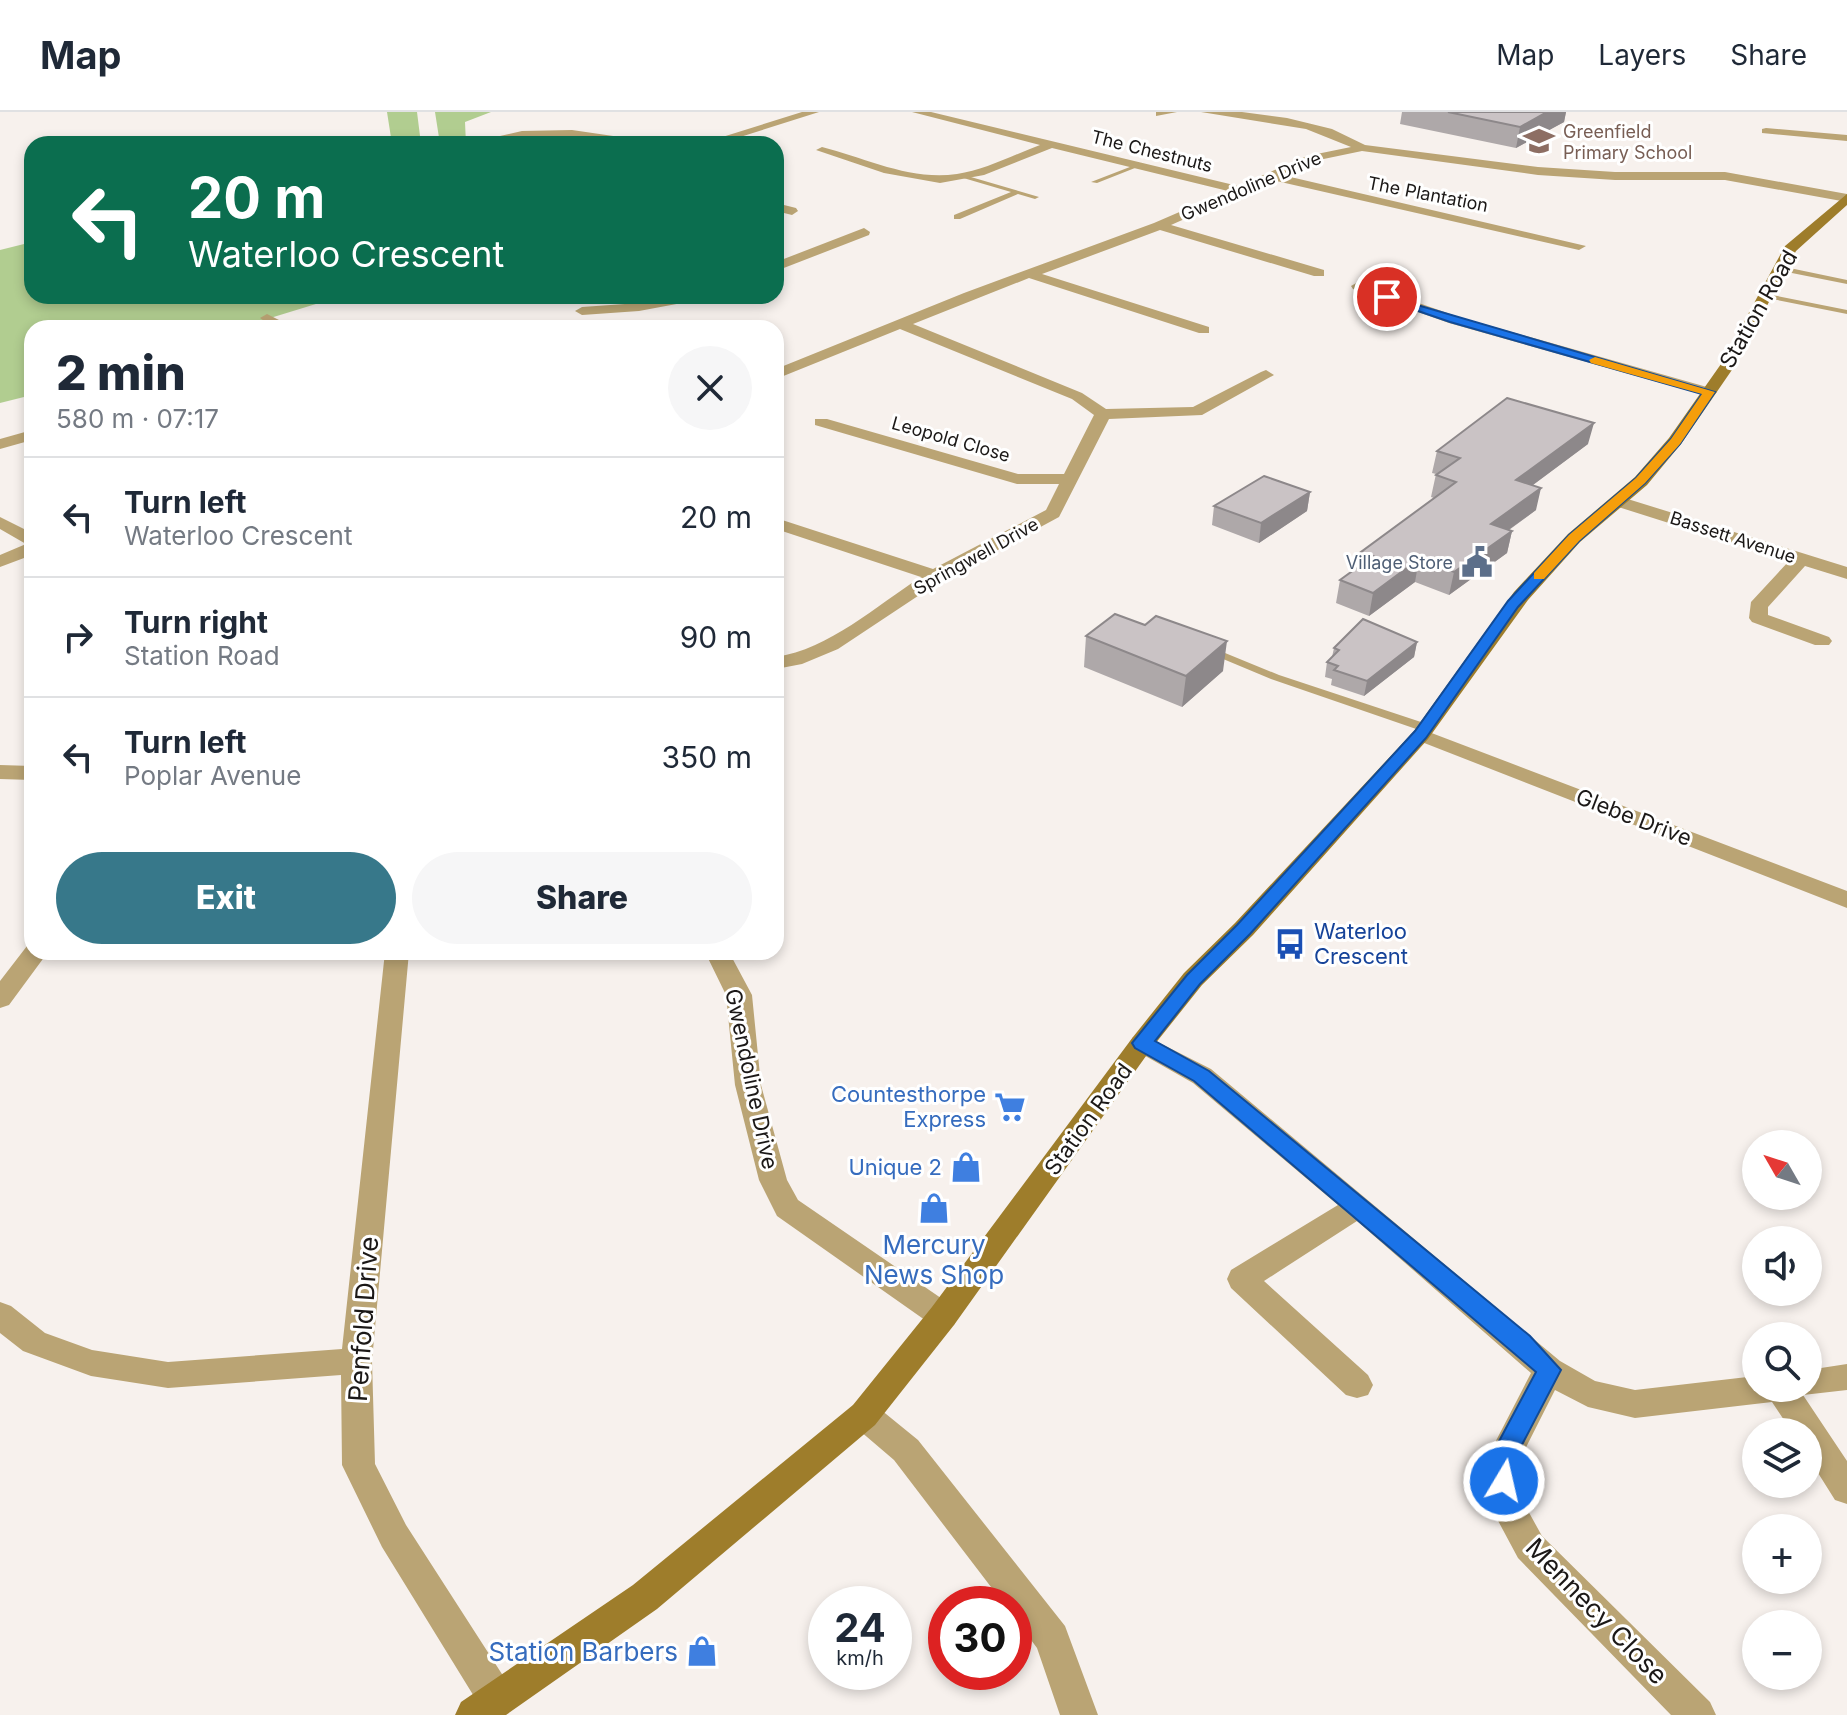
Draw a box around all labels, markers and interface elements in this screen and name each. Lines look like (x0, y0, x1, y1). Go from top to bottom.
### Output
text: Map (40, 32, 121, 78)
text: Map (1496, 38, 1554, 72)
text: Layers (1598, 38, 1686, 72)
text: Share (1730, 38, 1807, 72)
place label: Greenfield Primary School (1563, 121, 1692, 163)
school or university icon: Greenfield Primary School (1522, 124, 1556, 158)
street label: The Chestnuts (1089, 126, 1215, 176)
street label: Gwendoline Drive (1178, 147, 1324, 225)
text: 20 m (188, 164, 325, 232)
icon: left (56, 168, 160, 272)
street label: The Plantation (1366, 172, 1490, 216)
text: Waterloo Crescent (188, 232, 504, 276)
street label: Station Road (1714, 245, 1802, 373)
pin (1353, 263, 1421, 331)
icon: arrive (1365, 275, 1409, 319)
text: 2 min (56, 343, 186, 402)
button: close (668, 346, 752, 430)
text: 580 m · 07:17 (56, 403, 219, 434)
street label: Leopold Close (889, 412, 1013, 466)
text: Turn left (124, 484, 246, 520)
icon: left (56, 495, 100, 539)
text: 20 m (680, 499, 752, 535)
street label: Bassett Avenue (1667, 507, 1799, 567)
street label: Springwell Drive (910, 513, 1042, 599)
text: Waterloo Crescent (124, 520, 352, 551)
public building icon: Village Store (1460, 545, 1494, 579)
place label: Village Store (1346, 552, 1453, 573)
text: Turn right (124, 604, 268, 640)
icon: right (56, 615, 100, 659)
text: 90 m (680, 619, 752, 655)
text: Station Road (124, 640, 280, 671)
text: Turn left (124, 724, 246, 760)
icon: left (56, 735, 100, 779)
text: 350 m (662, 739, 752, 775)
text: Poplar Avenue (124, 760, 301, 791)
street label: Glebe Drive (1573, 783, 1695, 851)
button: Exit (56, 852, 396, 944)
button: Share (412, 852, 752, 944)
place label: Waterloo Crescent (1314, 918, 1408, 969)
bus stop icon: Waterloo Crescent (1273, 927, 1307, 961)
street label: Gwendoline Drive (720, 986, 784, 1172)
street label: Station Road (1039, 1058, 1137, 1180)
place label: Countesthorpe Express (831, 1081, 986, 1132)
supermarket icon: Countesthorpe Express (993, 1090, 1027, 1124)
north arrow (1742, 1130, 1822, 1210)
map controls (1742, 1130, 1822, 1690)
shop icon: Unique 2 (949, 1150, 983, 1184)
place label: Unique 2 (848, 1154, 942, 1180)
shop icon: Mercury News Shop (917, 1191, 951, 1225)
button: sound (1742, 1226, 1822, 1306)
place label: Mercury News Shop (864, 1229, 1004, 1290)
street label: Penfold Drive (342, 1235, 384, 1403)
button: search (1742, 1322, 1822, 1402)
button: layers (1742, 1418, 1822, 1498)
position arrow (1462, 1439, 1546, 1523)
button: + (1742, 1514, 1822, 1594)
street label: Mennecy Close (1520, 1532, 1674, 1690)
speed limit sign: 30 (928, 1586, 1032, 1690)
text: 24 (834, 1603, 886, 1652)
button: − (1742, 1610, 1822, 1690)
shop icon: Station Barbers (685, 1634, 719, 1668)
place label: Station Barbers (489, 1636, 678, 1667)
text: km/h (836, 1646, 884, 1670)

